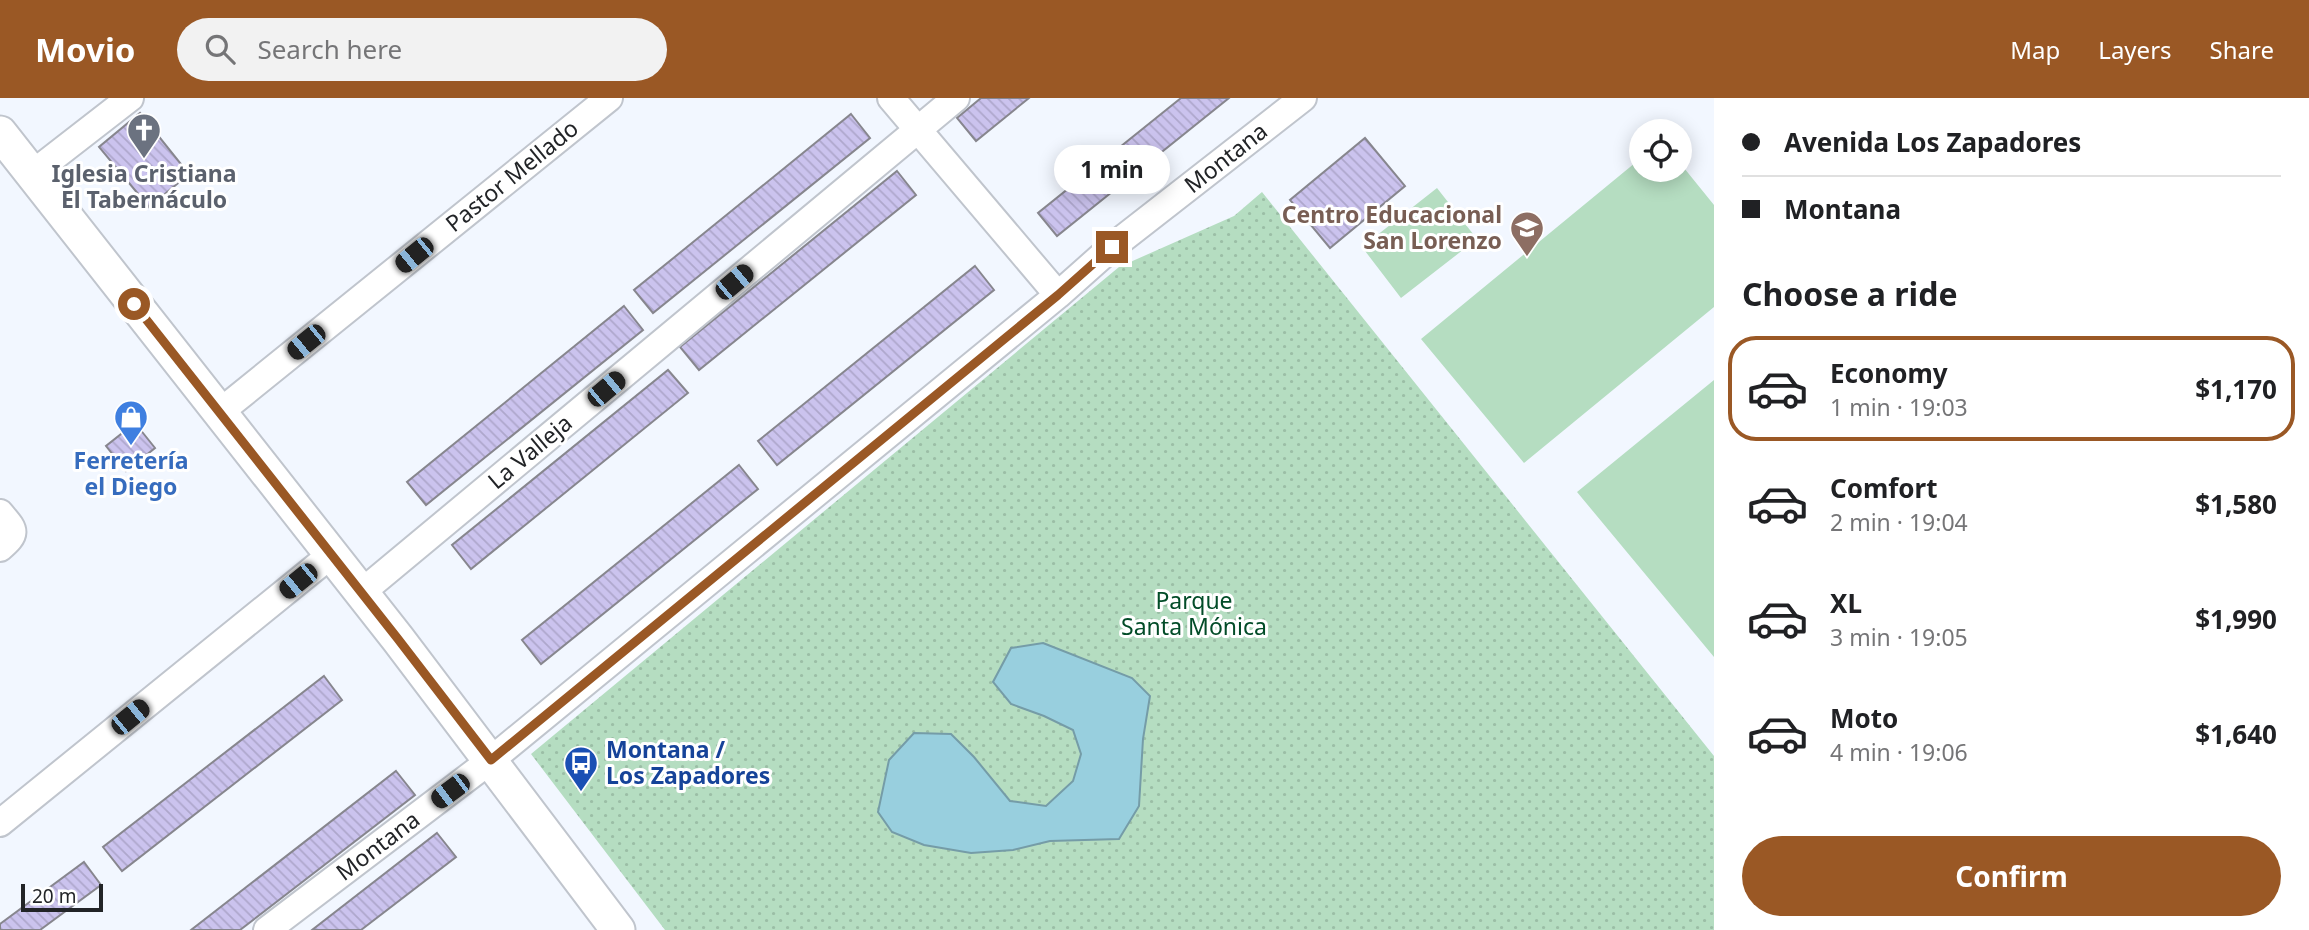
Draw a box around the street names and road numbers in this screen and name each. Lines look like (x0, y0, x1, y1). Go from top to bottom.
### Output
street label: Pastor Mellado (438, 112, 584, 239)
street label: Montana (1177, 115, 1274, 200)
street label: La Valleja (480, 407, 578, 496)
street label: Montana (329, 803, 426, 887)

